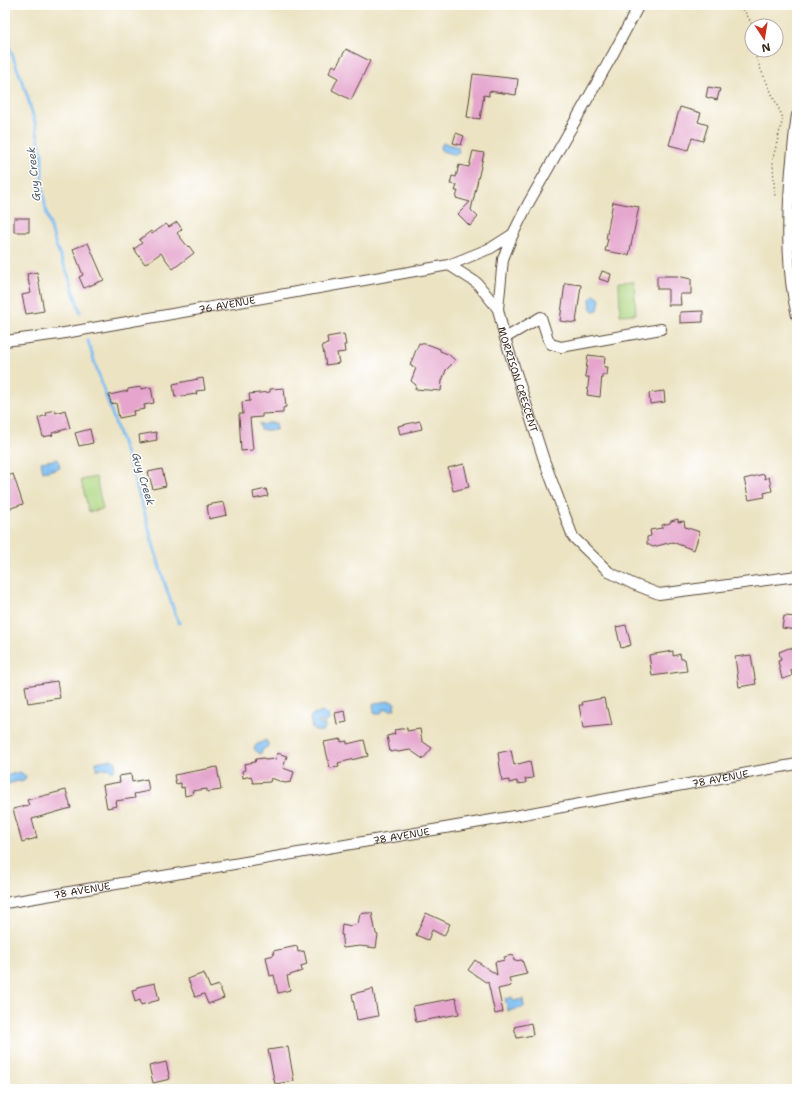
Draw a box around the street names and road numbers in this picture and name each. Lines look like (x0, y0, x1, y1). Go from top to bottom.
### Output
street label: 76 AVENUE (198, 293, 256, 316)
street label: MORRISON CRESCENT (496, 325, 541, 434)
street label: 78 AVENUE (691, 767, 750, 790)
street label: 78 AVENUE (372, 824, 431, 847)
street label: 78 AVENUE (53, 879, 111, 901)

